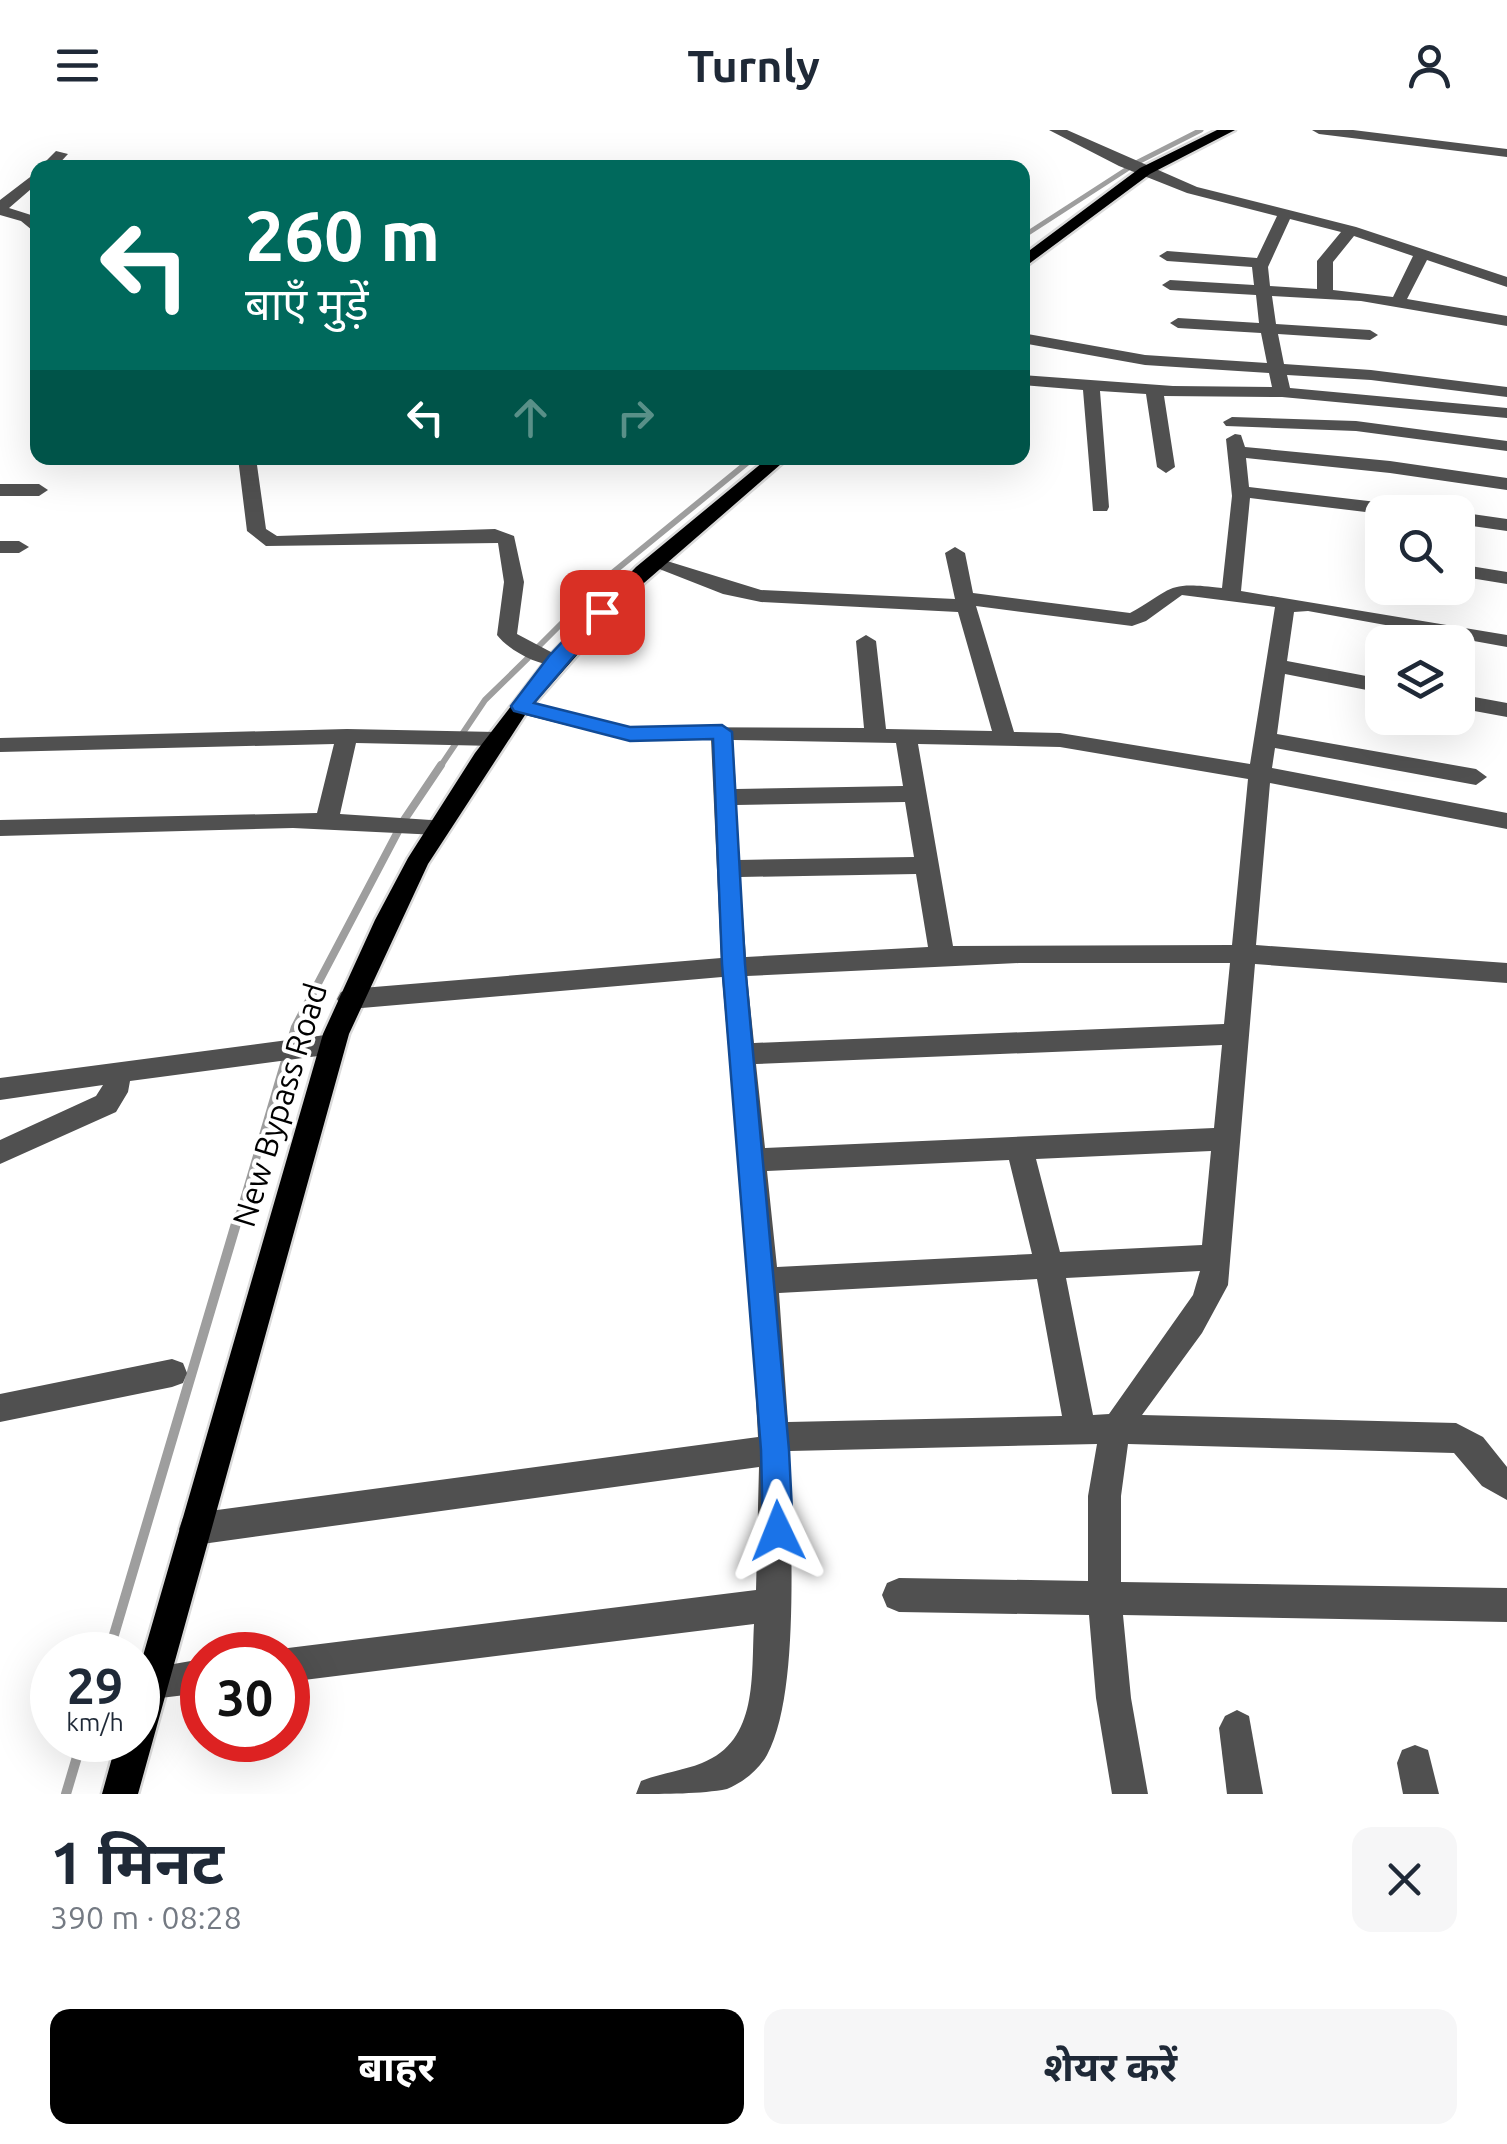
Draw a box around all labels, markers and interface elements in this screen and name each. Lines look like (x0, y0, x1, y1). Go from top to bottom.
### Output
icon: menu (50, 38, 105, 93)
icon: person (1402, 38, 1457, 93)
text: Turnly (687, 40, 820, 91)
text: 260 m (245, 196, 440, 274)
icon: left (80, 200, 210, 330)
text: बाएँ मुड़ें (245, 278, 369, 329)
icon: left (398, 390, 453, 445)
icon: ahead (503, 390, 558, 445)
icon: right (608, 390, 663, 445)
map controls (1365, 495, 1475, 735)
button: search (1365, 495, 1475, 605)
pin (560, 570, 645, 655)
icon: arrive (575, 585, 630, 640)
button: layers (1365, 625, 1475, 735)
street label: New Bypass Road (225, 979, 333, 1231)
position arrow (726, 1479, 830, 1583)
speed limit sign: 30 (180, 1632, 310, 1762)
text: 29 (67, 1657, 123, 1713)
text: km/h (66, 1708, 124, 1736)
button: close (1352, 1827, 1457, 1932)
text: 1 मिनट (50, 1828, 224, 1895)
text: 390 m · 08:28 (50, 1899, 242, 1935)
button: बाहर (50, 2009, 744, 2124)
button: शेयर करें (764, 2009, 1457, 2124)

